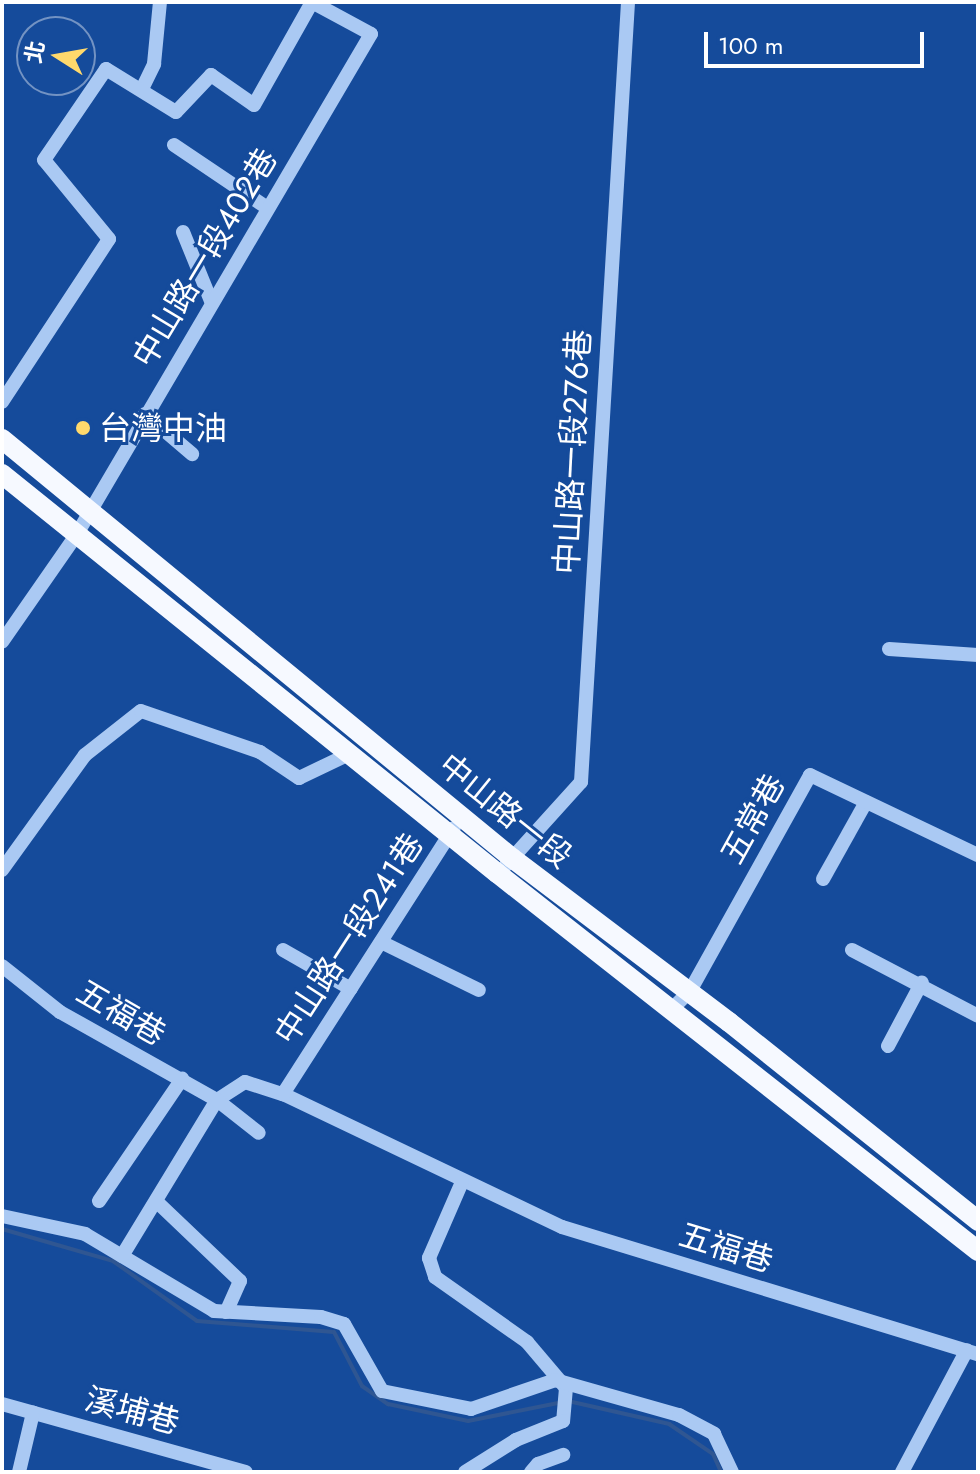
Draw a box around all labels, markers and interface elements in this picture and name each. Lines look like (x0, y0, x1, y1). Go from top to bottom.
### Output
north arrow (16, 16, 96, 96)
scale bar (708, 16, 928, 66)
text: 100 m (718, 28, 784, 63)
text: 北 (17, 38, 52, 66)
street label: 中山路一段402巷 (125, 142, 285, 374)
street label: 中山路一段276巷 (547, 328, 599, 576)
place label: 台灣中油 (99, 409, 227, 447)
marker: 台灣中油 (74, 419, 92, 437)
street label: 中山路一段 (431, 746, 579, 876)
street label: 五常巷 (713, 768, 793, 870)
street label: 中山路一段241巷 (267, 827, 431, 1051)
street label: 五福巷 (70, 972, 172, 1054)
street label: 五福巷 (674, 1216, 778, 1280)
street label: 溪埔巷 (81, 1380, 183, 1442)

